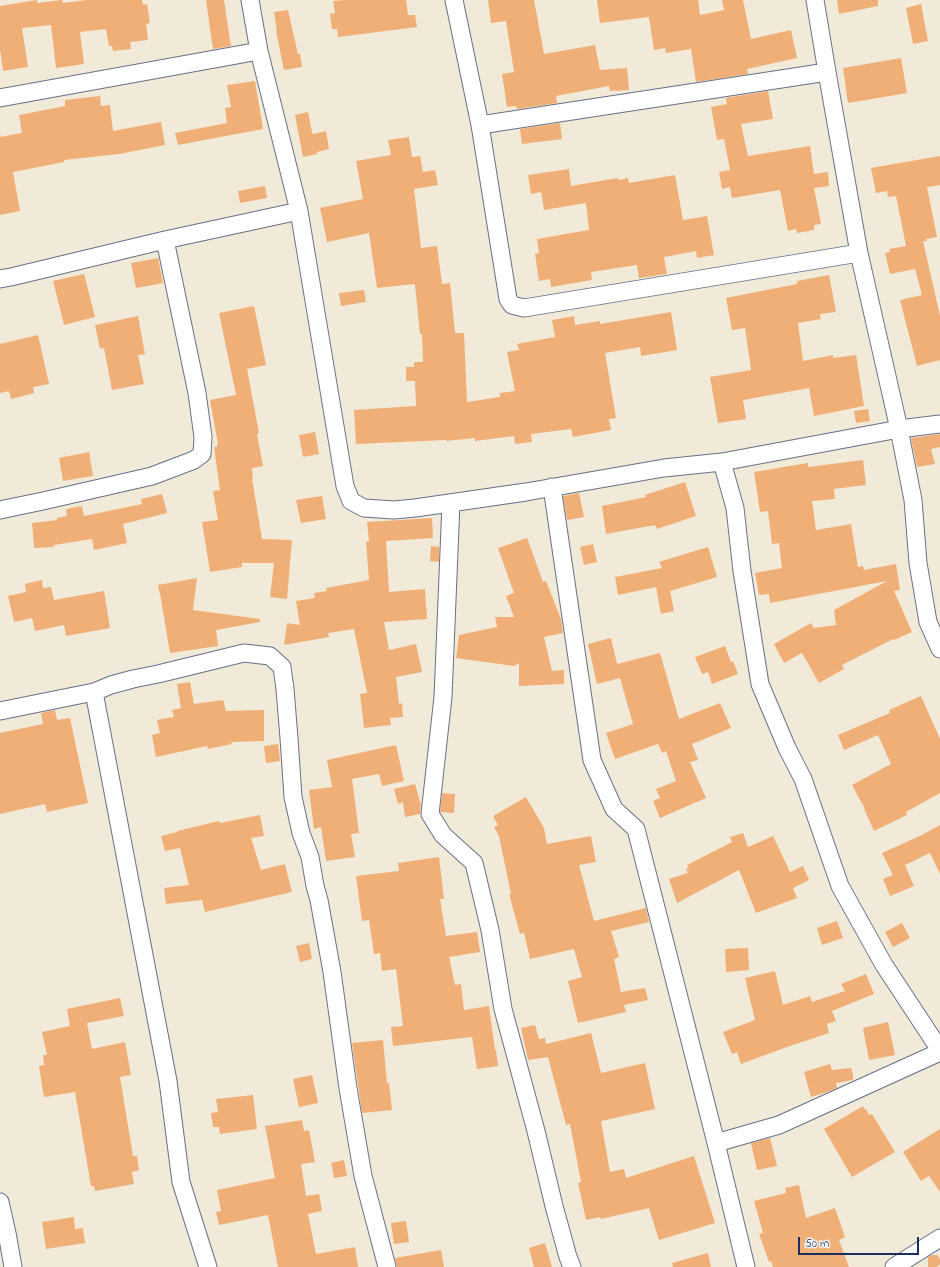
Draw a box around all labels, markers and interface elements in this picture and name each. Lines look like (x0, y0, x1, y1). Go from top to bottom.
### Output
scale bar (800, 1229, 921, 1255)
text: 50 m (805, 1235, 829, 1253)

